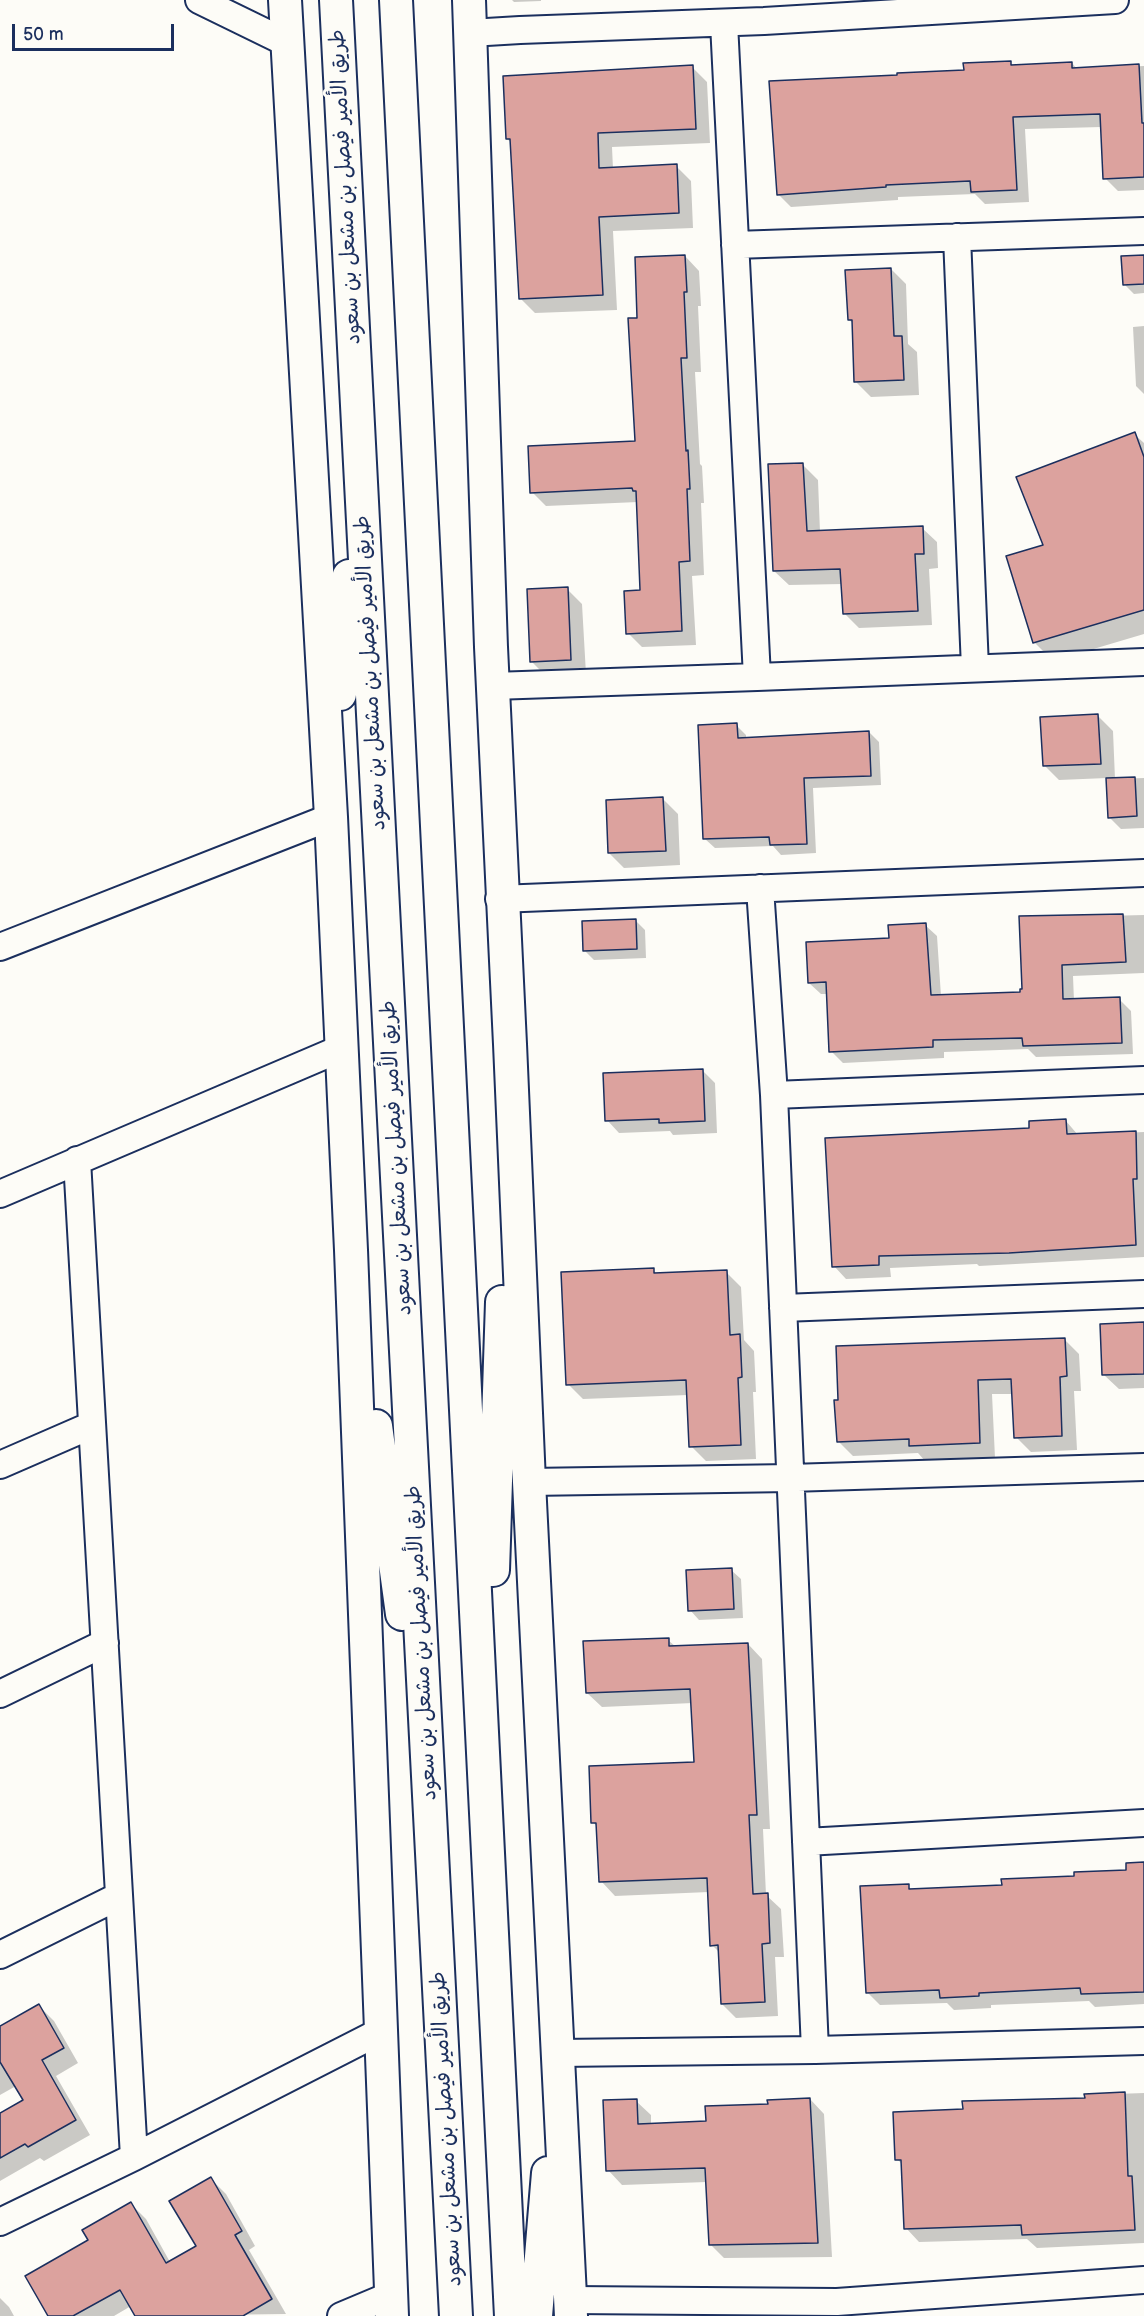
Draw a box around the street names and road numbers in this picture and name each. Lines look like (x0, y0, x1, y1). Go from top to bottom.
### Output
street label: طريق الأمير فيصل بن مشعل بن سعود (325, 29, 367, 345)
street label: طريق الأمير فيصل بن مشعل بن سعود (350, 515, 392, 831)
street label: طريق الأمير فيصل بن مشعل بن سعود (376, 1000, 418, 1316)
street label: طريق الأمير فيصل بن مشعل بن سعود (401, 1485, 443, 1801)
street label: طريق الأمير فيصل بن مشعل بن سعود (426, 1971, 468, 2287)

